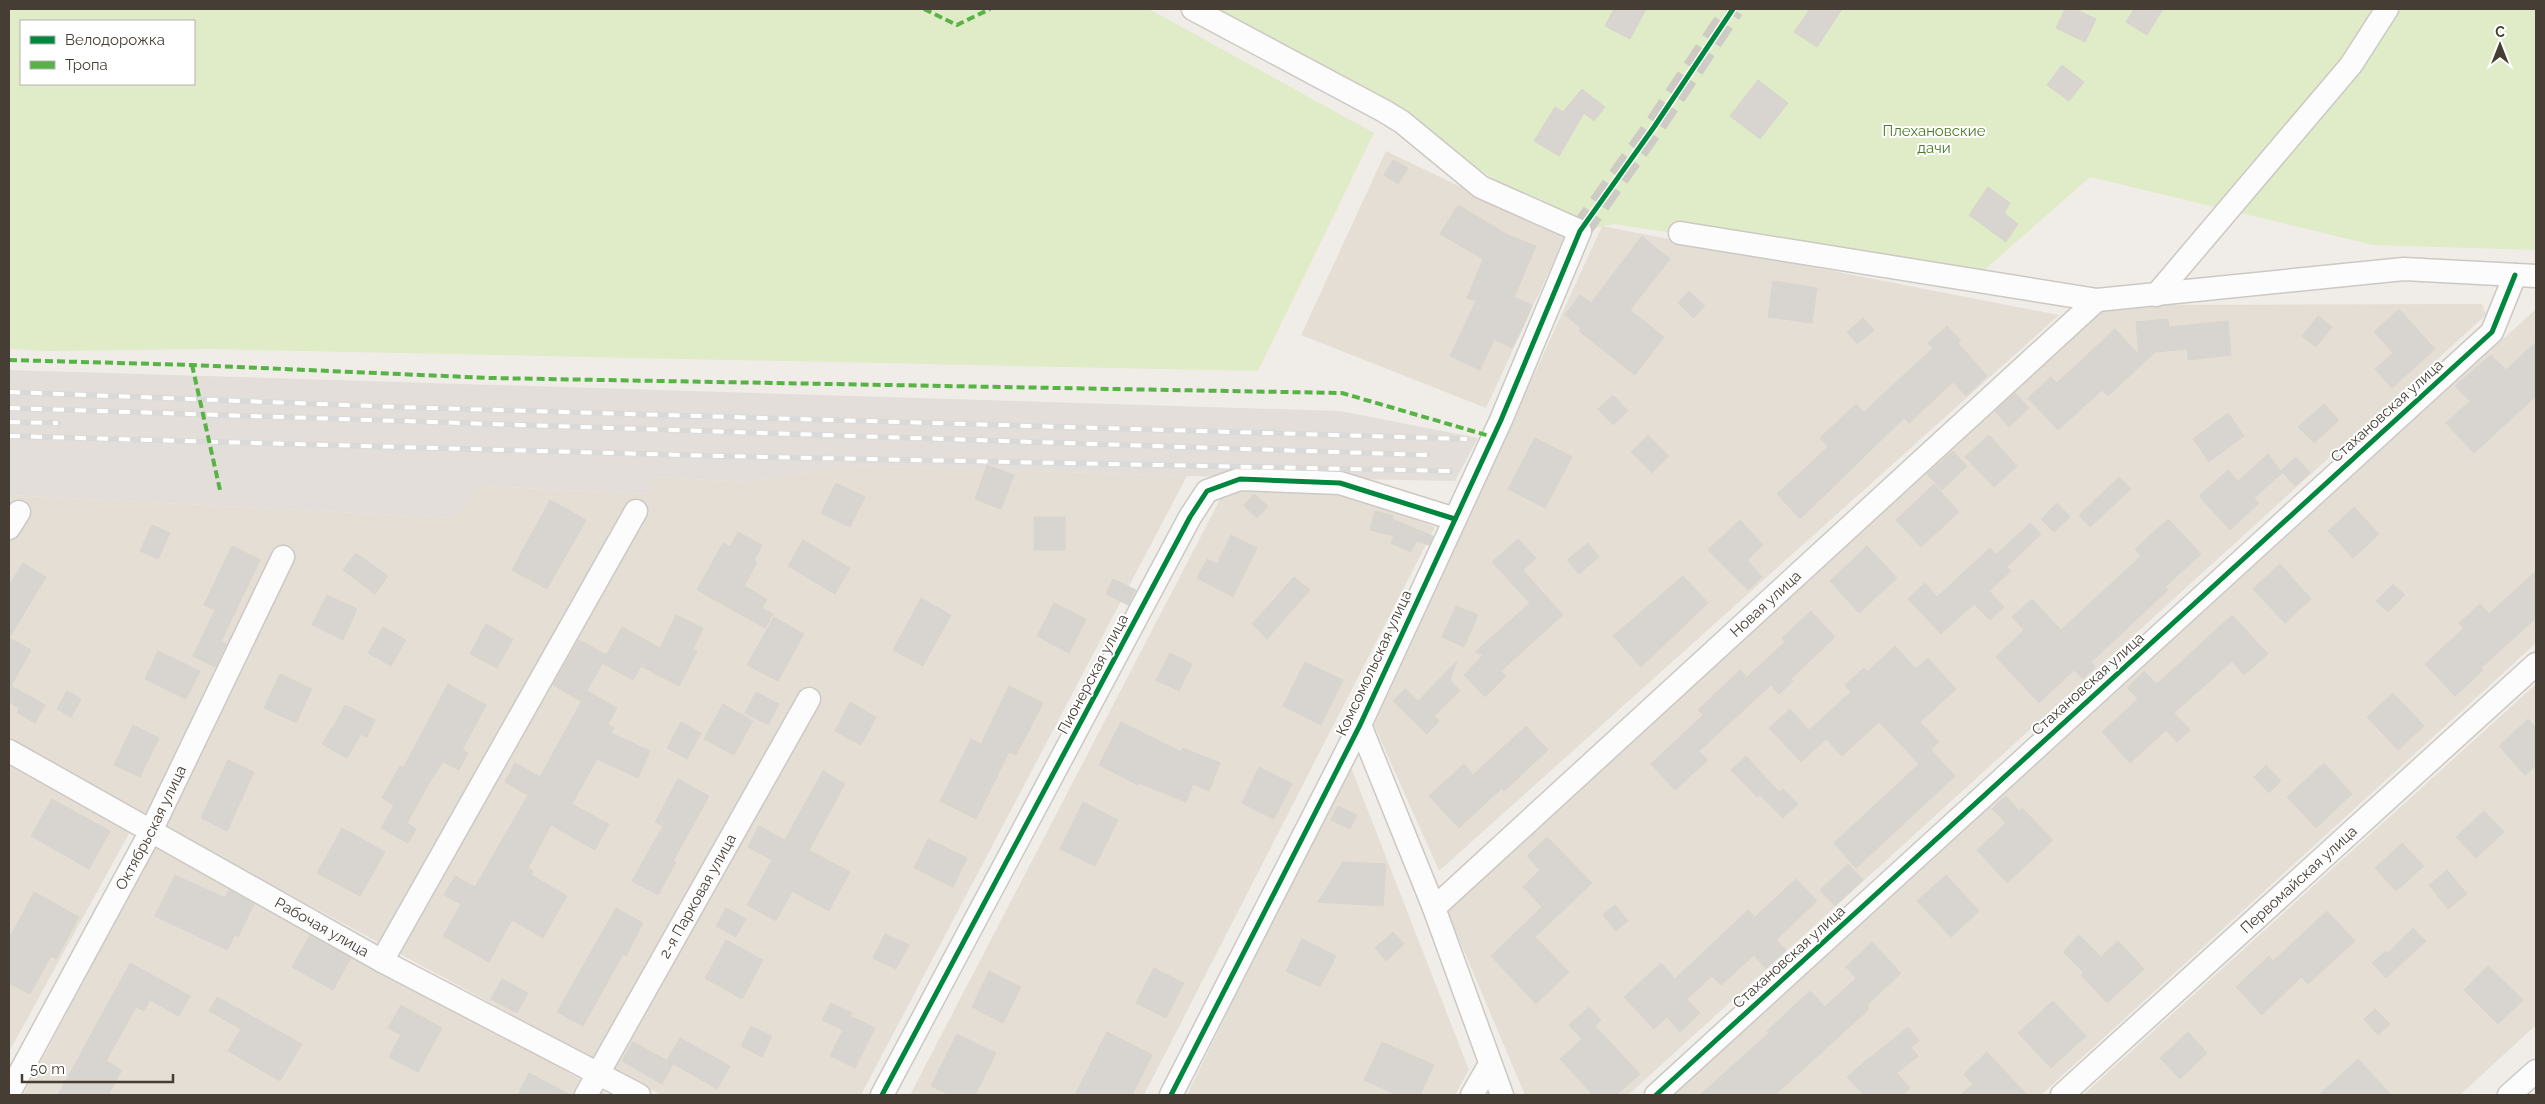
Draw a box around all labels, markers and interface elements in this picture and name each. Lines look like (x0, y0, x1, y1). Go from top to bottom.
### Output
legend (20, 20, 195, 85)
north arrow (2475, 20, 2525, 70)
text: С (2495, 24, 2505, 40)
text: Велодорожка (65, 31, 165, 49)
text: Тропа (65, 56, 108, 74)
park label: Плехановские дачи (1882, 122, 1986, 157)
street label: Стахановская улица (2327, 356, 2447, 466)
street label: Новая улица (1726, 567, 1805, 641)
street label: Комсомольская улица (1332, 587, 1416, 739)
street label: Пионерская улица (1054, 611, 1132, 737)
street label: Стахановская улица (2028, 629, 2148, 739)
street label: Октябрьская улица (112, 762, 190, 893)
street label: Первомайская улица (2237, 822, 2361, 937)
street label: 2-я Парковая улица (656, 831, 740, 962)
street label: Рабочая улица (272, 893, 372, 961)
street label: Стахановская улица (1729, 902, 1849, 1012)
scale bar (22, 1052, 174, 1084)
text: 50 m (30, 1060, 65, 1078)

